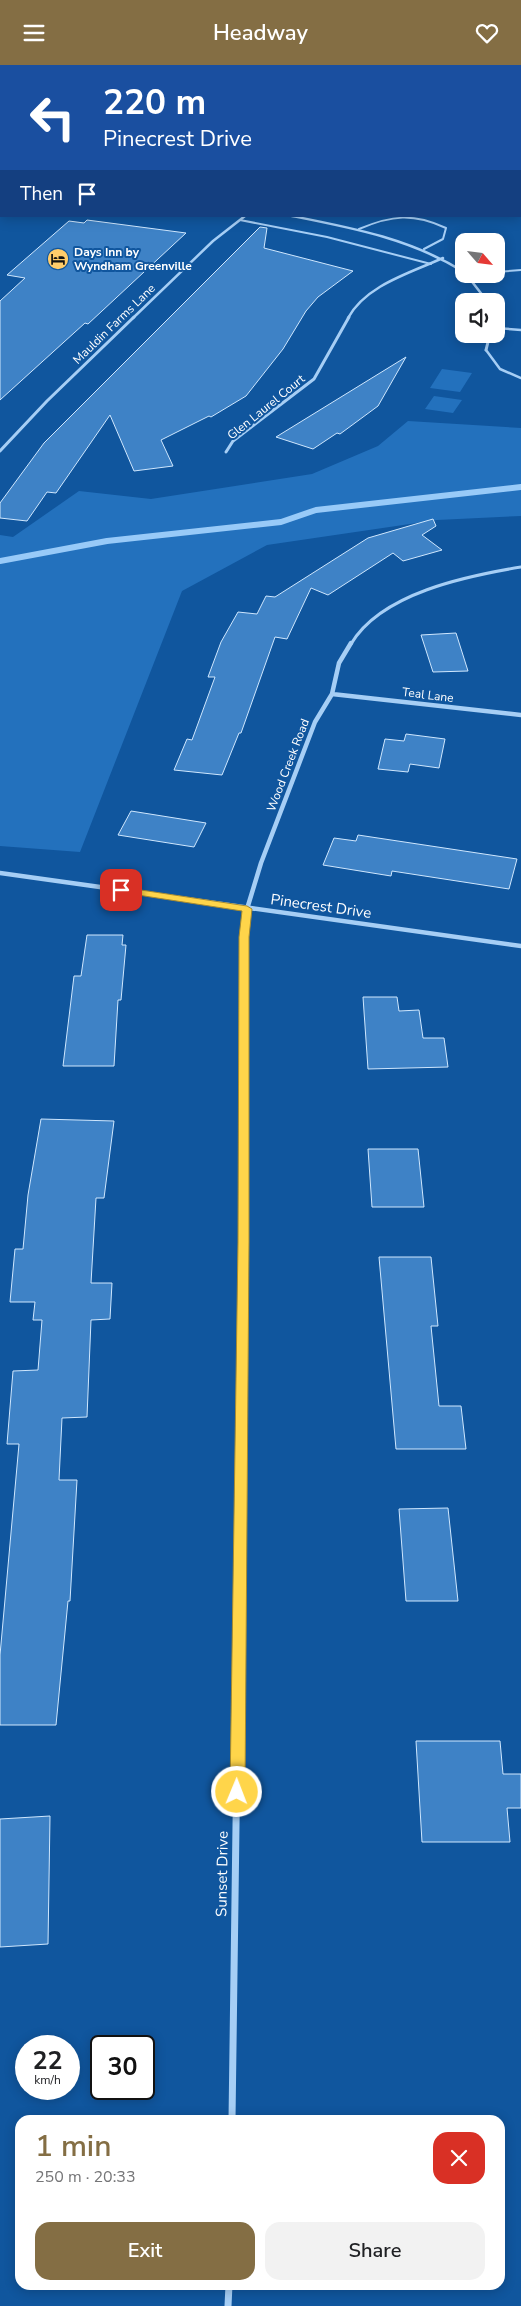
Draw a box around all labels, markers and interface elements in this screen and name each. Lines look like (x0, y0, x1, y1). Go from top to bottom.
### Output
text: Headway (213, 18, 308, 48)
icon: menu (20, 19, 48, 47)
icon: heart (473, 19, 501, 47)
text: 220 m (103, 79, 206, 126)
icon: left (20, 85, 85, 150)
text: Pinecrest Drive (103, 124, 252, 154)
icon: arrive (73, 180, 101, 208)
text: Then (20, 181, 63, 207)
north arrow (455, 233, 505, 283)
map controls (455, 233, 505, 343)
place label: Days Inn by Wyndham Greenville (74, 244, 192, 274)
hotel icon: Days Inn by Wyndham Greenville (46, 247, 70, 271)
street label: Mauldin Farms Lane (69, 280, 159, 368)
button: sound (455, 293, 505, 343)
street label: Glen Laurel Court (224, 370, 309, 443)
street label: Teal Lane (401, 684, 455, 706)
street label: Wood Creek Road (263, 716, 313, 814)
pin (100, 869, 142, 911)
icon: arrive (107, 876, 135, 904)
street label: Pinecrest Drive (269, 889, 373, 923)
position arrow (210, 1765, 262, 1817)
street label: Sunset Drive (211, 1831, 233, 1917)
speed limit sign: 30 (90, 2035, 155, 2100)
text: 22 (32, 2044, 63, 2078)
text: km/h (34, 2072, 61, 2088)
text: 1 min (35, 2126, 111, 2167)
button: close (433, 2132, 485, 2184)
text: 250 m · 20:33 (35, 2166, 136, 2188)
button: Exit (35, 2222, 255, 2280)
button: Share (265, 2222, 485, 2280)

